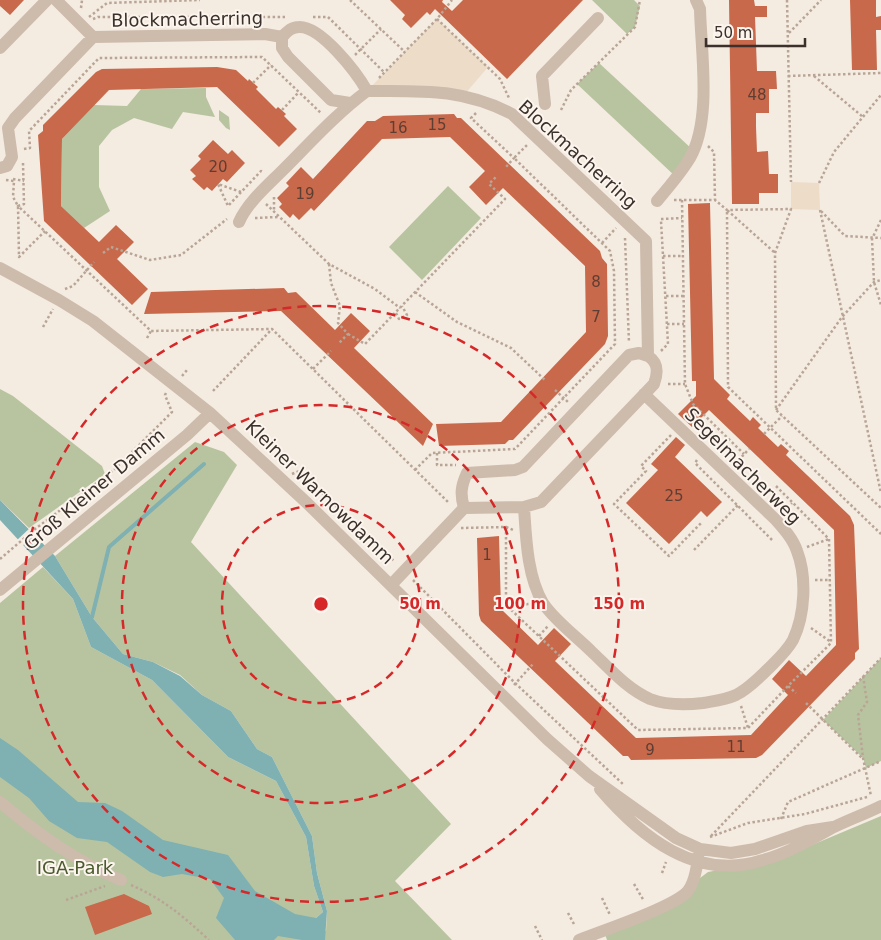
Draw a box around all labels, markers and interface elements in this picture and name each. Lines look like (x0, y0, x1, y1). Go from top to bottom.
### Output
street label: Blockmacherring (111, 7, 263, 31)
scale bar (706, 15, 805, 47)
text: 50 m (714, 24, 752, 42)
house number: 48 (747, 86, 767, 104)
street label: Blockmacherring (515, 95, 641, 213)
house number: 15 (427, 116, 447, 134)
house number: 16 (388, 119, 408, 137)
house number: 20 (208, 158, 228, 176)
house number: 19 (295, 185, 315, 203)
house number: 8 (591, 273, 601, 291)
house number: 7 (591, 308, 601, 326)
street label: Segelmacherweg (681, 404, 805, 528)
street label: Kleiner Warnowdamm (242, 416, 398, 568)
street label: Groß Kleiner Damm (19, 424, 169, 554)
house number: 25 (664, 487, 684, 505)
house number: 1 (482, 546, 492, 564)
centre of rings (312, 595, 330, 613)
text: 50 m (399, 595, 441, 613)
text: 100 m (494, 595, 546, 613)
text: 150 m (593, 595, 645, 613)
house number: 11 (726, 738, 746, 756)
house number: 9 (645, 741, 655, 759)
park label: IGA-Park (37, 857, 114, 878)

